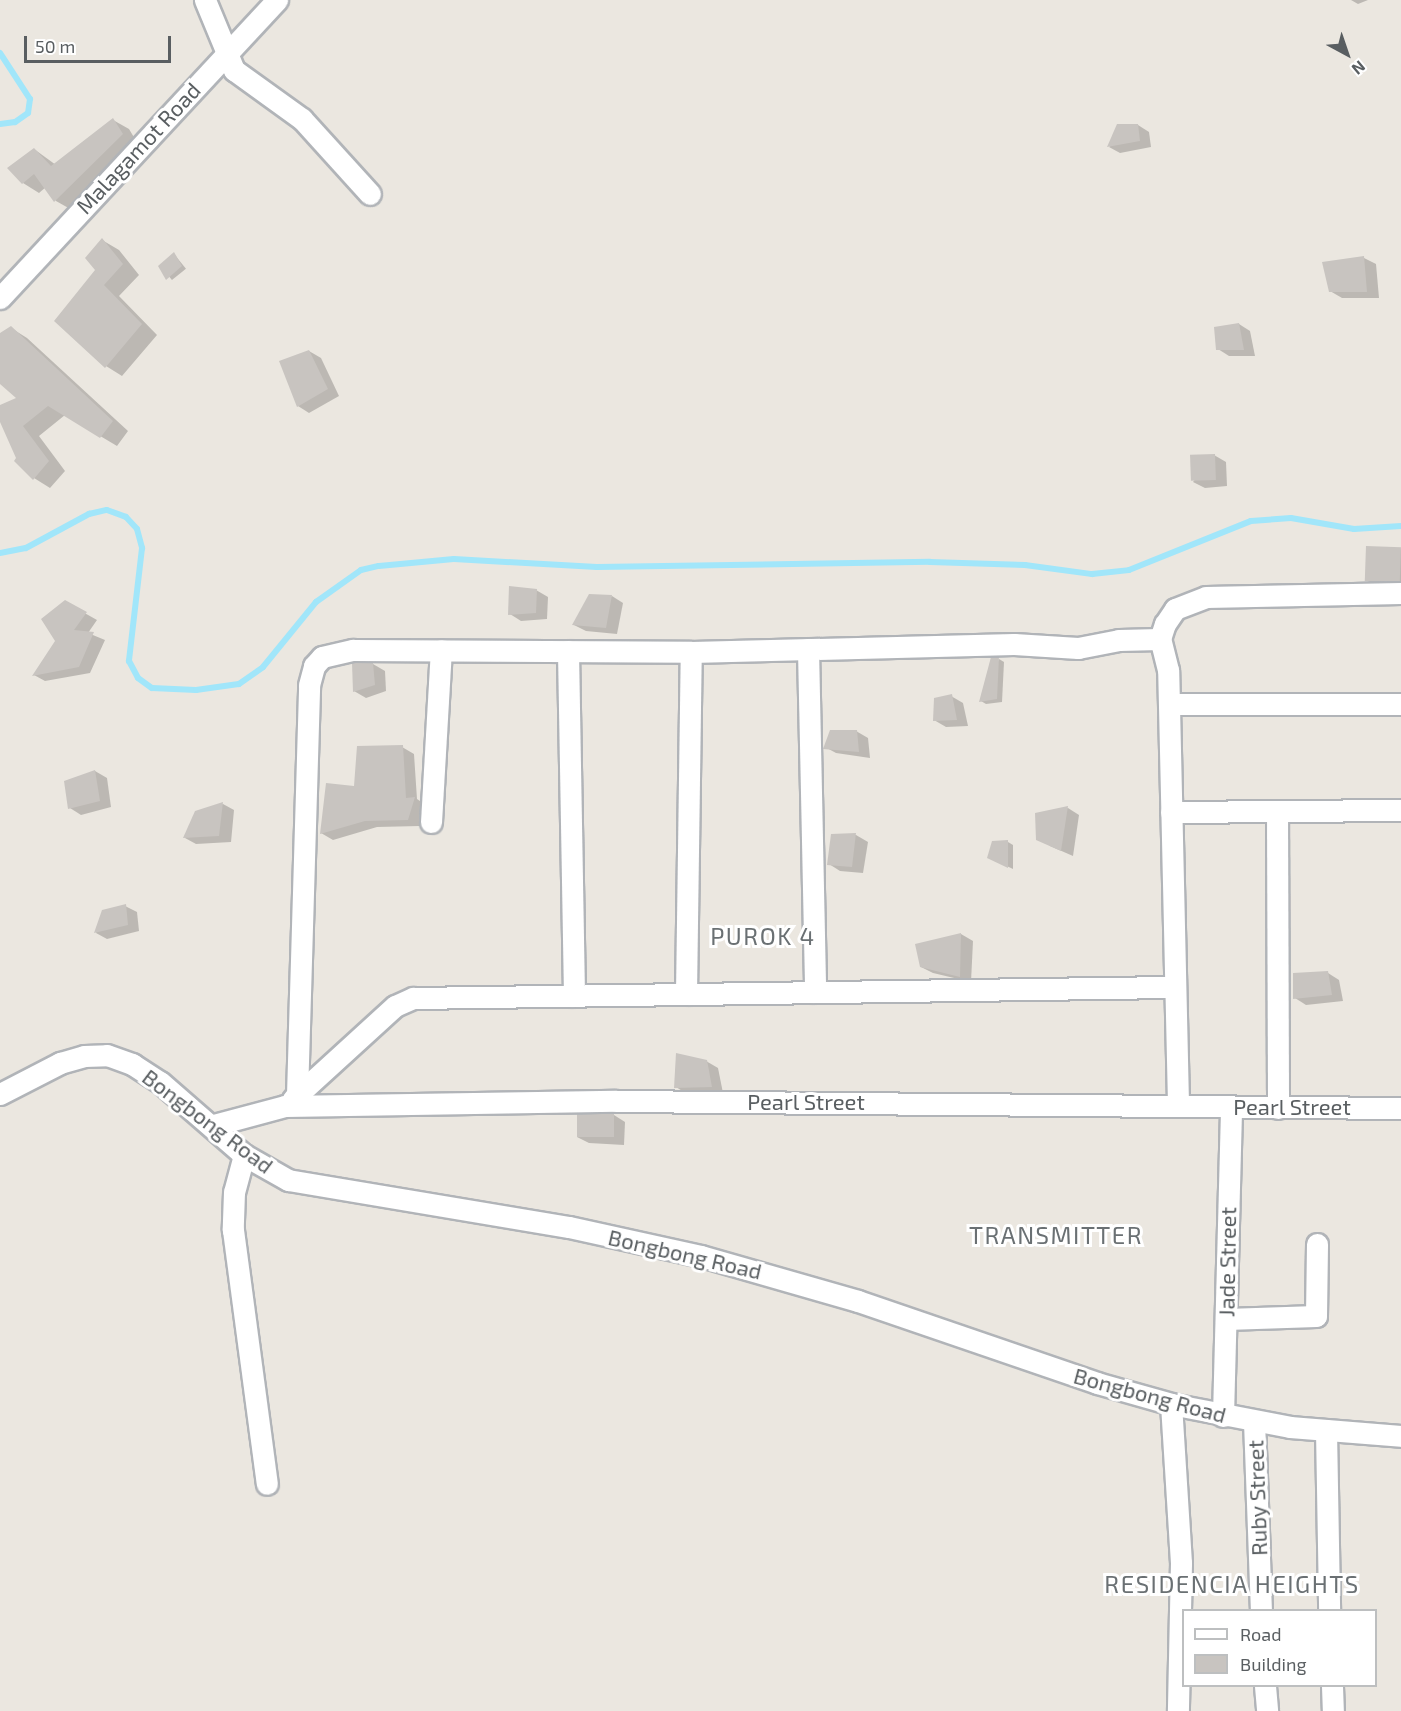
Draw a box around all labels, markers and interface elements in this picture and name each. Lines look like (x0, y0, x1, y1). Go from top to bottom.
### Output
scale bar (27, 24, 174, 62)
north arrow (1317, 24, 1377, 84)
text: 50 m (35, 35, 75, 57)
text: N (1348, 57, 1369, 79)
street label: Malagamot Road (70, 77, 206, 219)
district label: PUROK 4 (710, 922, 816, 950)
street label: Bongbong Road (137, 1063, 279, 1179)
street label: Pearl Street (747, 1089, 865, 1115)
street label: Pearl Street (1233, 1094, 1351, 1120)
street label: Jade Street (1213, 1207, 1241, 1317)
district label: TRANSMITTER (969, 1221, 1143, 1249)
street label: Bongbong Road (606, 1223, 764, 1285)
street label: Bongbong Road (1071, 1362, 1229, 1428)
street label: Ruby Street (1242, 1439, 1272, 1557)
district label: RESIDENCIA HEIGHTS (1104, 1570, 1360, 1598)
legend (1182, 1609, 1377, 1687)
text: Road (1240, 1623, 1281, 1645)
text: Building (1240, 1653, 1307, 1675)

